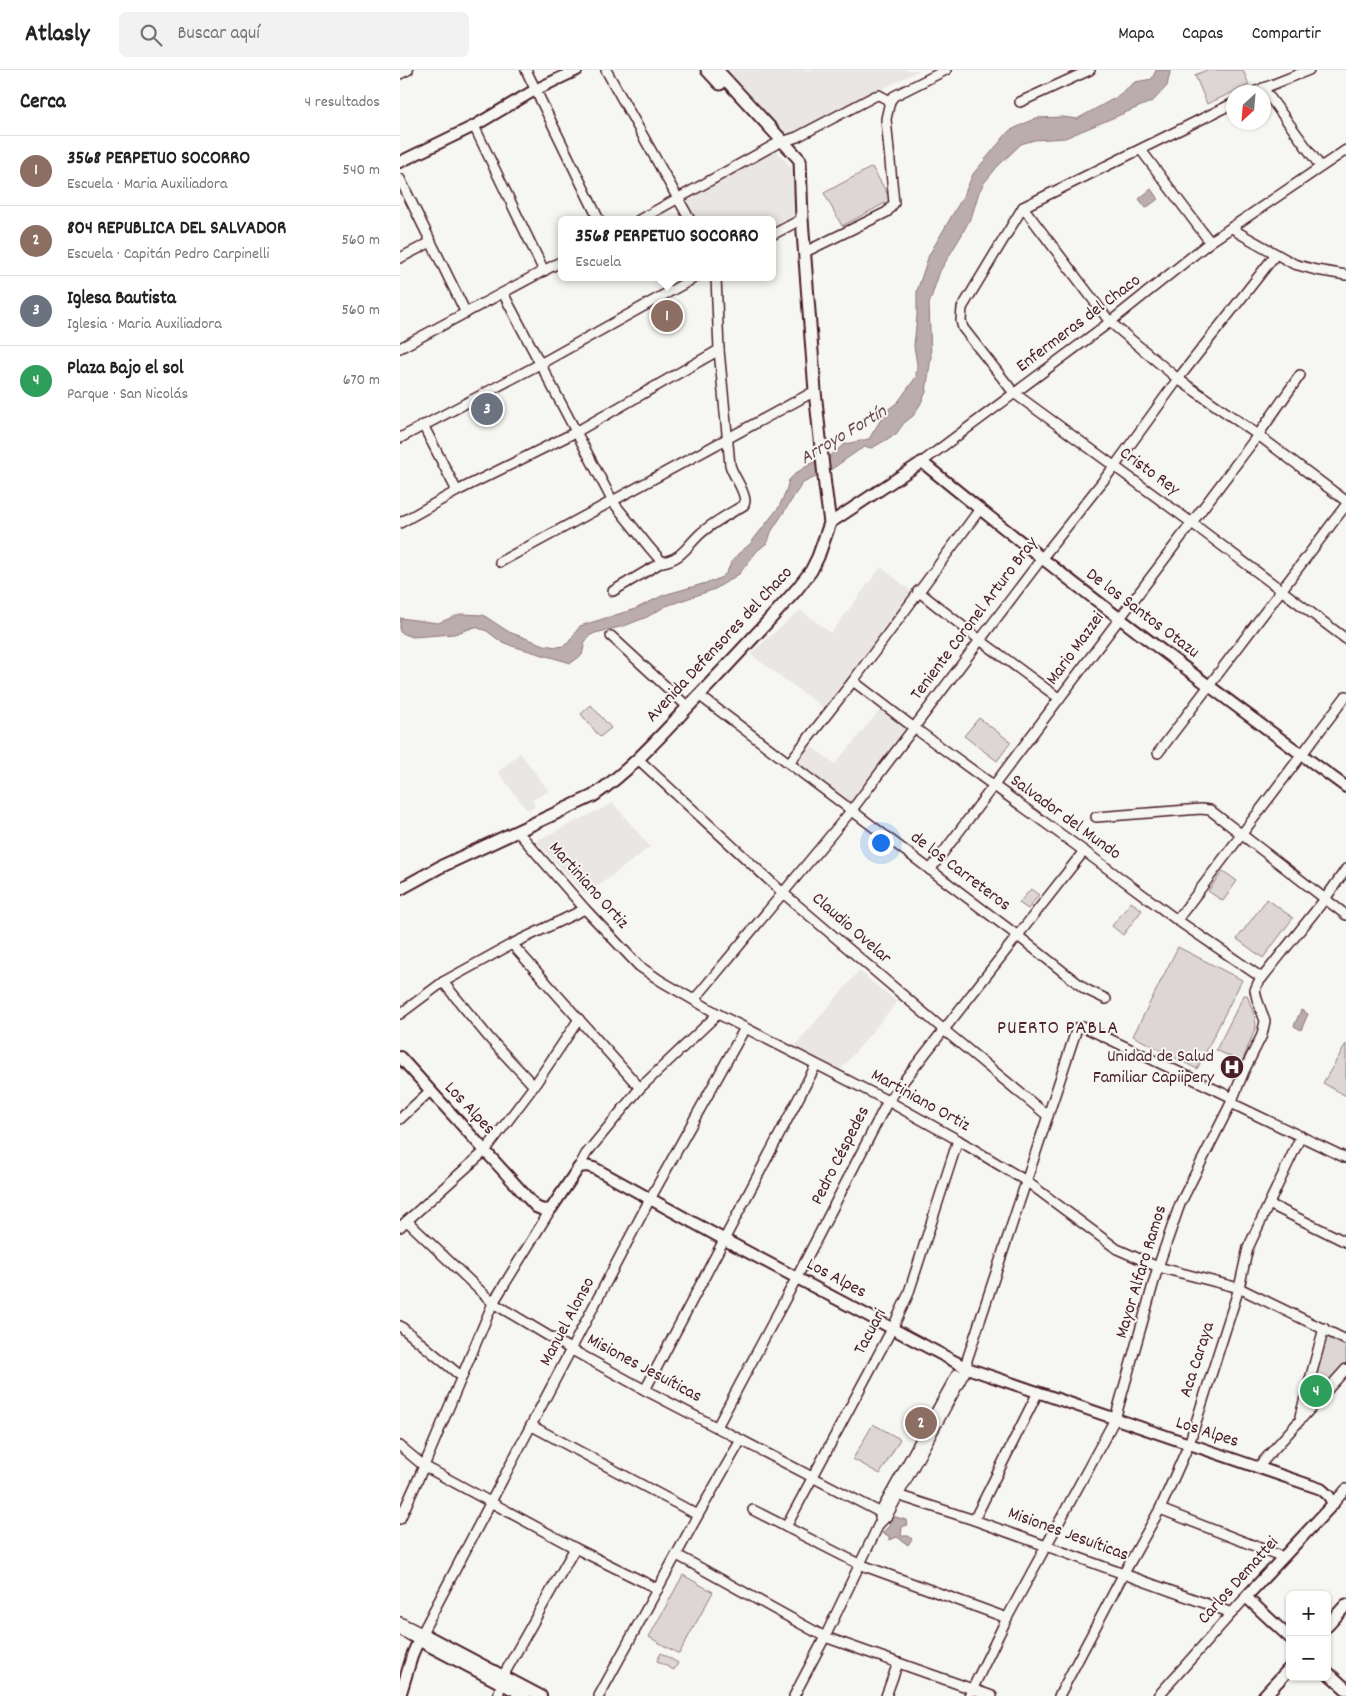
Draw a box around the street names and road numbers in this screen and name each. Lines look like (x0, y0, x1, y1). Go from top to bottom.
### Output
street label: Enfermeras del Chaco (1012, 269, 1146, 379)
street label: Cristo Rey (1114, 442, 1185, 503)
street label: Teniente Coronel Arturo Bray (905, 532, 1045, 706)
street label: Avenida Defensores del Chaco (641, 561, 799, 729)
street label: De los Santos Otazu (1080, 563, 1204, 665)
street label: Mario Mazzei (1041, 607, 1111, 691)
street label: Salvador del Mundo (1004, 769, 1126, 867)
street label: de los Carreteros (905, 826, 1015, 918)
street label: Martiniano Ortiz (542, 837, 634, 935)
street label: Claudio Ovelar (806, 887, 897, 971)
street label: Martiniano Ortiz (866, 1063, 974, 1139)
street label: Los Alpes (438, 1077, 500, 1141)
street label: Pedro Céspedes (805, 1102, 877, 1210)
street label: Mayor Alfaro Ramos (1110, 1202, 1174, 1342)
street label: Los Alpes (801, 1253, 871, 1305)
street label: Manuel Alonso (534, 1273, 602, 1371)
street label: Tacuari (848, 1304, 894, 1360)
street label: Aca Caraya (1174, 1319, 1222, 1401)
street label: Misiones Jesuíticas (582, 1328, 706, 1410)
street label: Los Alpes (1172, 1411, 1242, 1455)
street label: Misiones Jesuíticas (1004, 1502, 1132, 1568)
street label: Carlos Demattei (1193, 1532, 1285, 1630)

